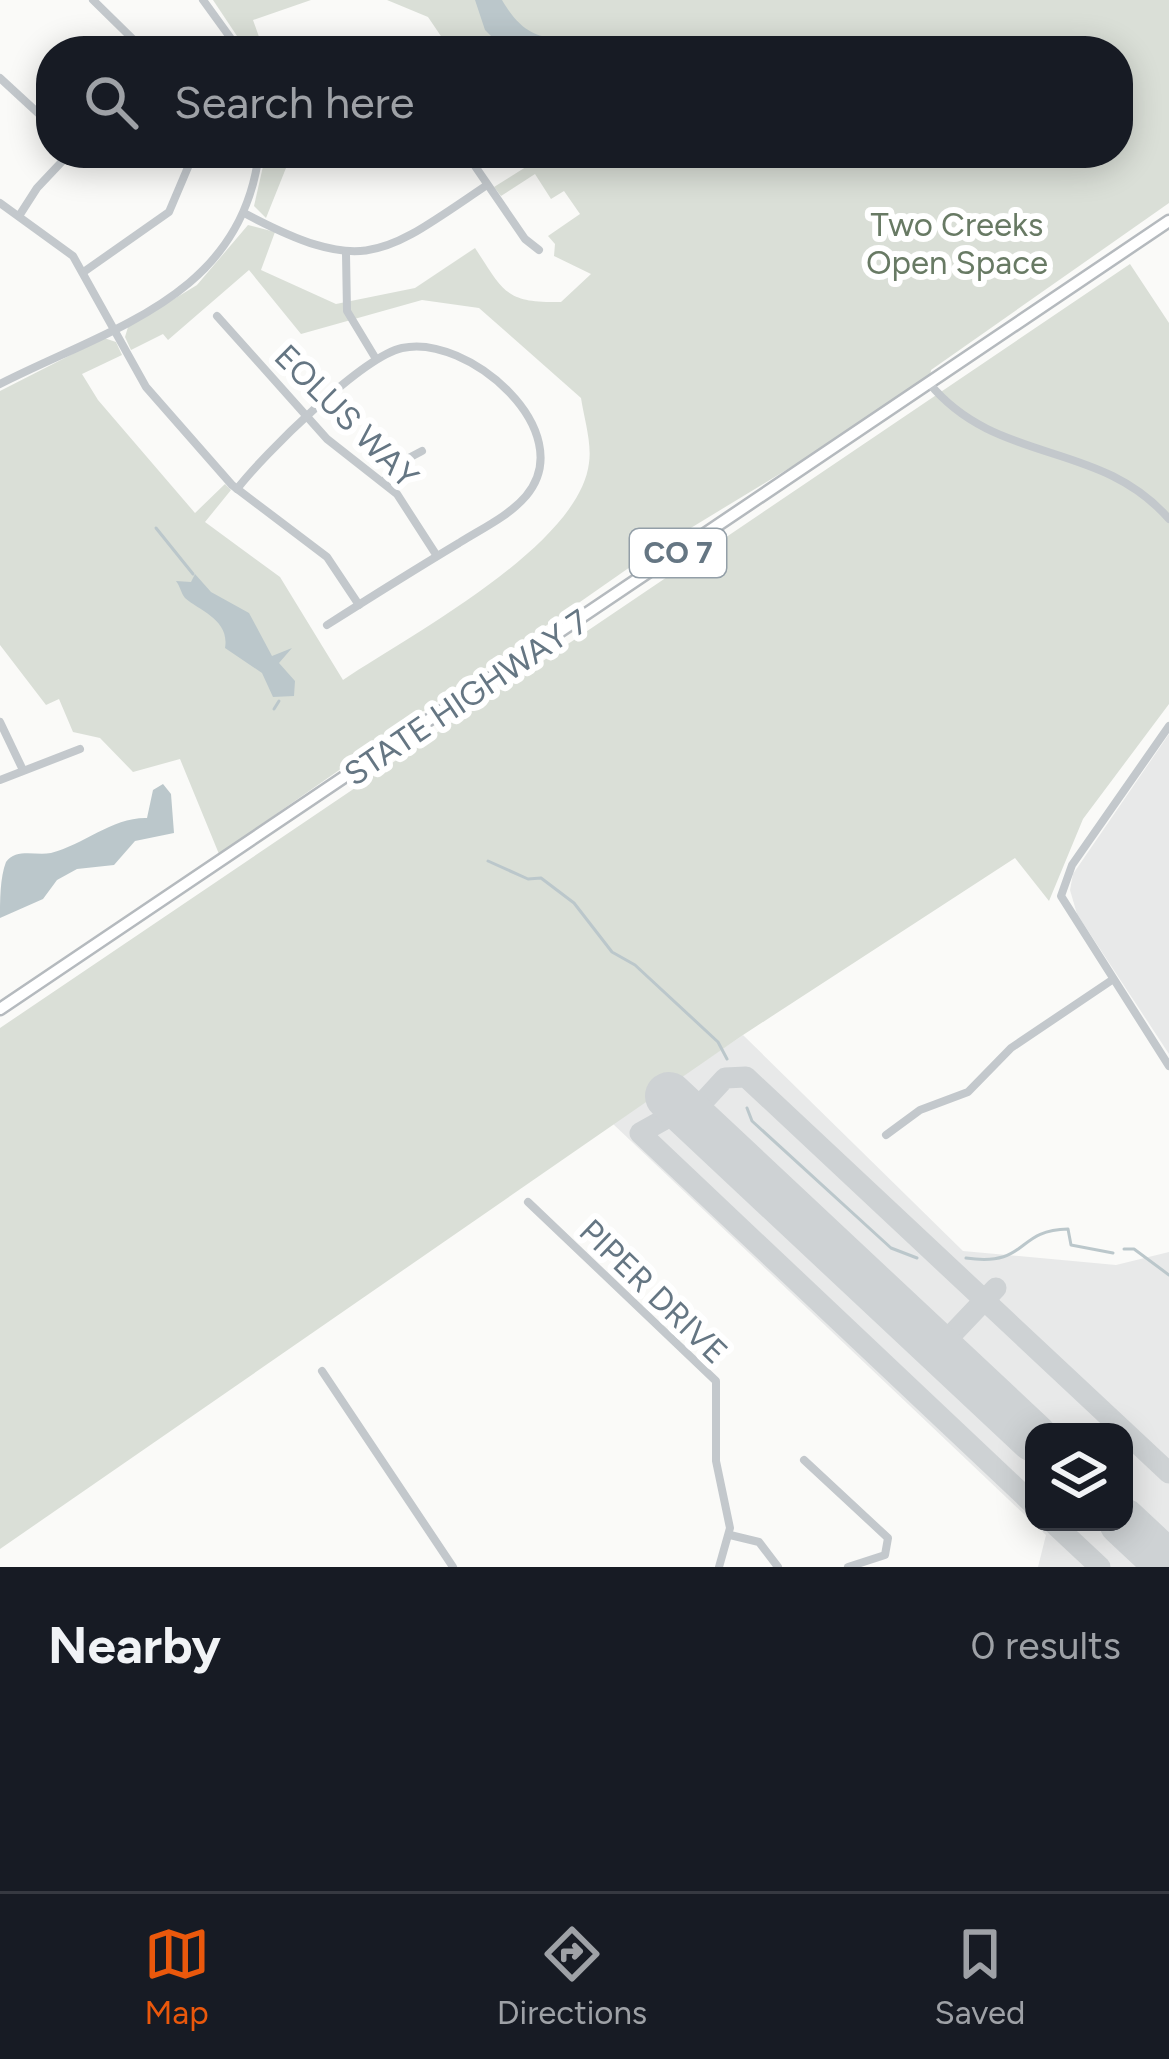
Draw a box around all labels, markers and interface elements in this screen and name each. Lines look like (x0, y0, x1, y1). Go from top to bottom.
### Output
search box (36, 36, 1133, 168)
icon: search (78, 69, 144, 135)
text: Search here (174, 75, 414, 129)
park label: Two Creeks Open Space (866, 205, 1048, 282)
street label: EOLUS WAY (267, 337, 426, 496)
road number: CO 7 (630, 529, 726, 577)
street label: STATE HIGHWAY 7 (337, 601, 596, 794)
street label: PIPER DRIVE (572, 1211, 736, 1371)
map controls (1025, 1423, 1133, 1531)
button: layers (1025, 1423, 1133, 1531)
text: Nearby (48, 1615, 221, 1676)
text: 0 results (970, 1622, 1121, 1669)
tab: Map (144, 1921, 210, 2032)
tab: Directions (497, 1921, 647, 2032)
tab: Saved (934, 1921, 1025, 2032)

